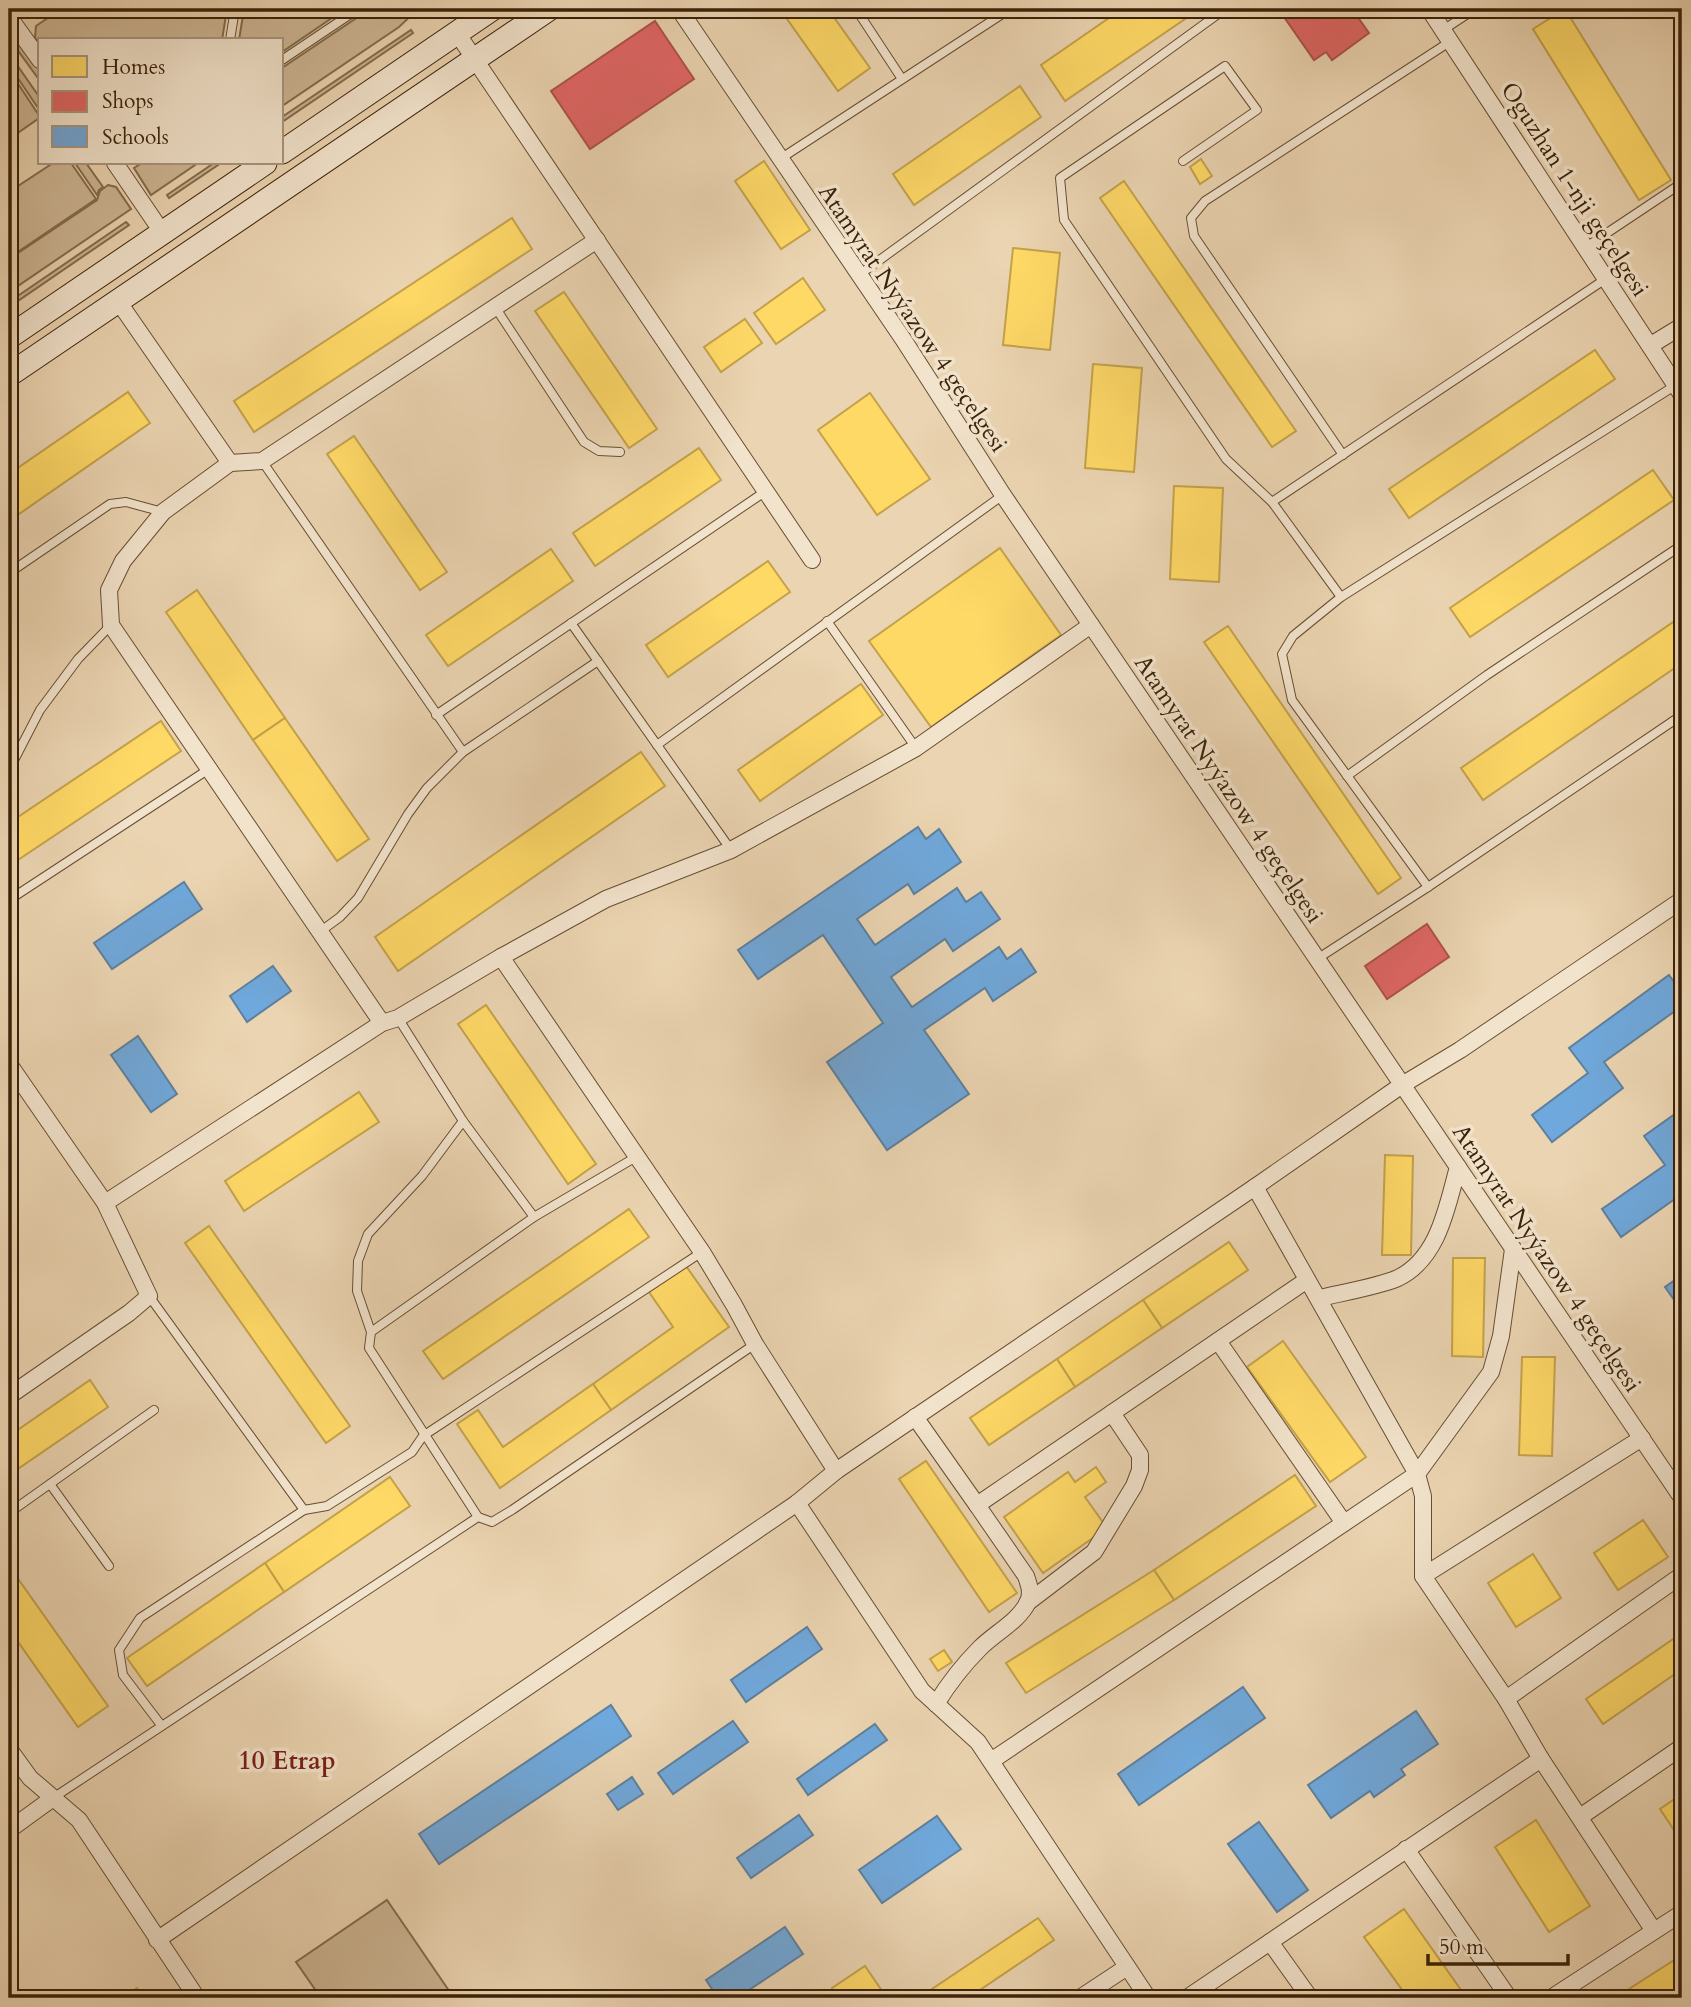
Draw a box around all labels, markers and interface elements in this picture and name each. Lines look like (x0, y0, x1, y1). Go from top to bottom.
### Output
legend (38, 38, 284, 164)
text: Homes (102, 53, 165, 82)
street label: Oguzhan 1-nji geçelgesi (1493, 76, 1657, 303)
text: Shops (102, 87, 154, 116)
text: Schools (102, 123, 169, 152)
street label: Atamyrat Nyýazow 4 geçelgesi (810, 178, 1015, 459)
street label: Atamyrat Nyýazow 4 geçelgesi (1126, 649, 1331, 930)
street label: Atamyrat Nyýazow 4 geçelgesi (1444, 1118, 1649, 1399)
district label: 10 Etrap (238, 1743, 336, 1778)
scale bar (1428, 1923, 1568, 1967)
text: 50 m (1439, 1933, 1484, 1962)

